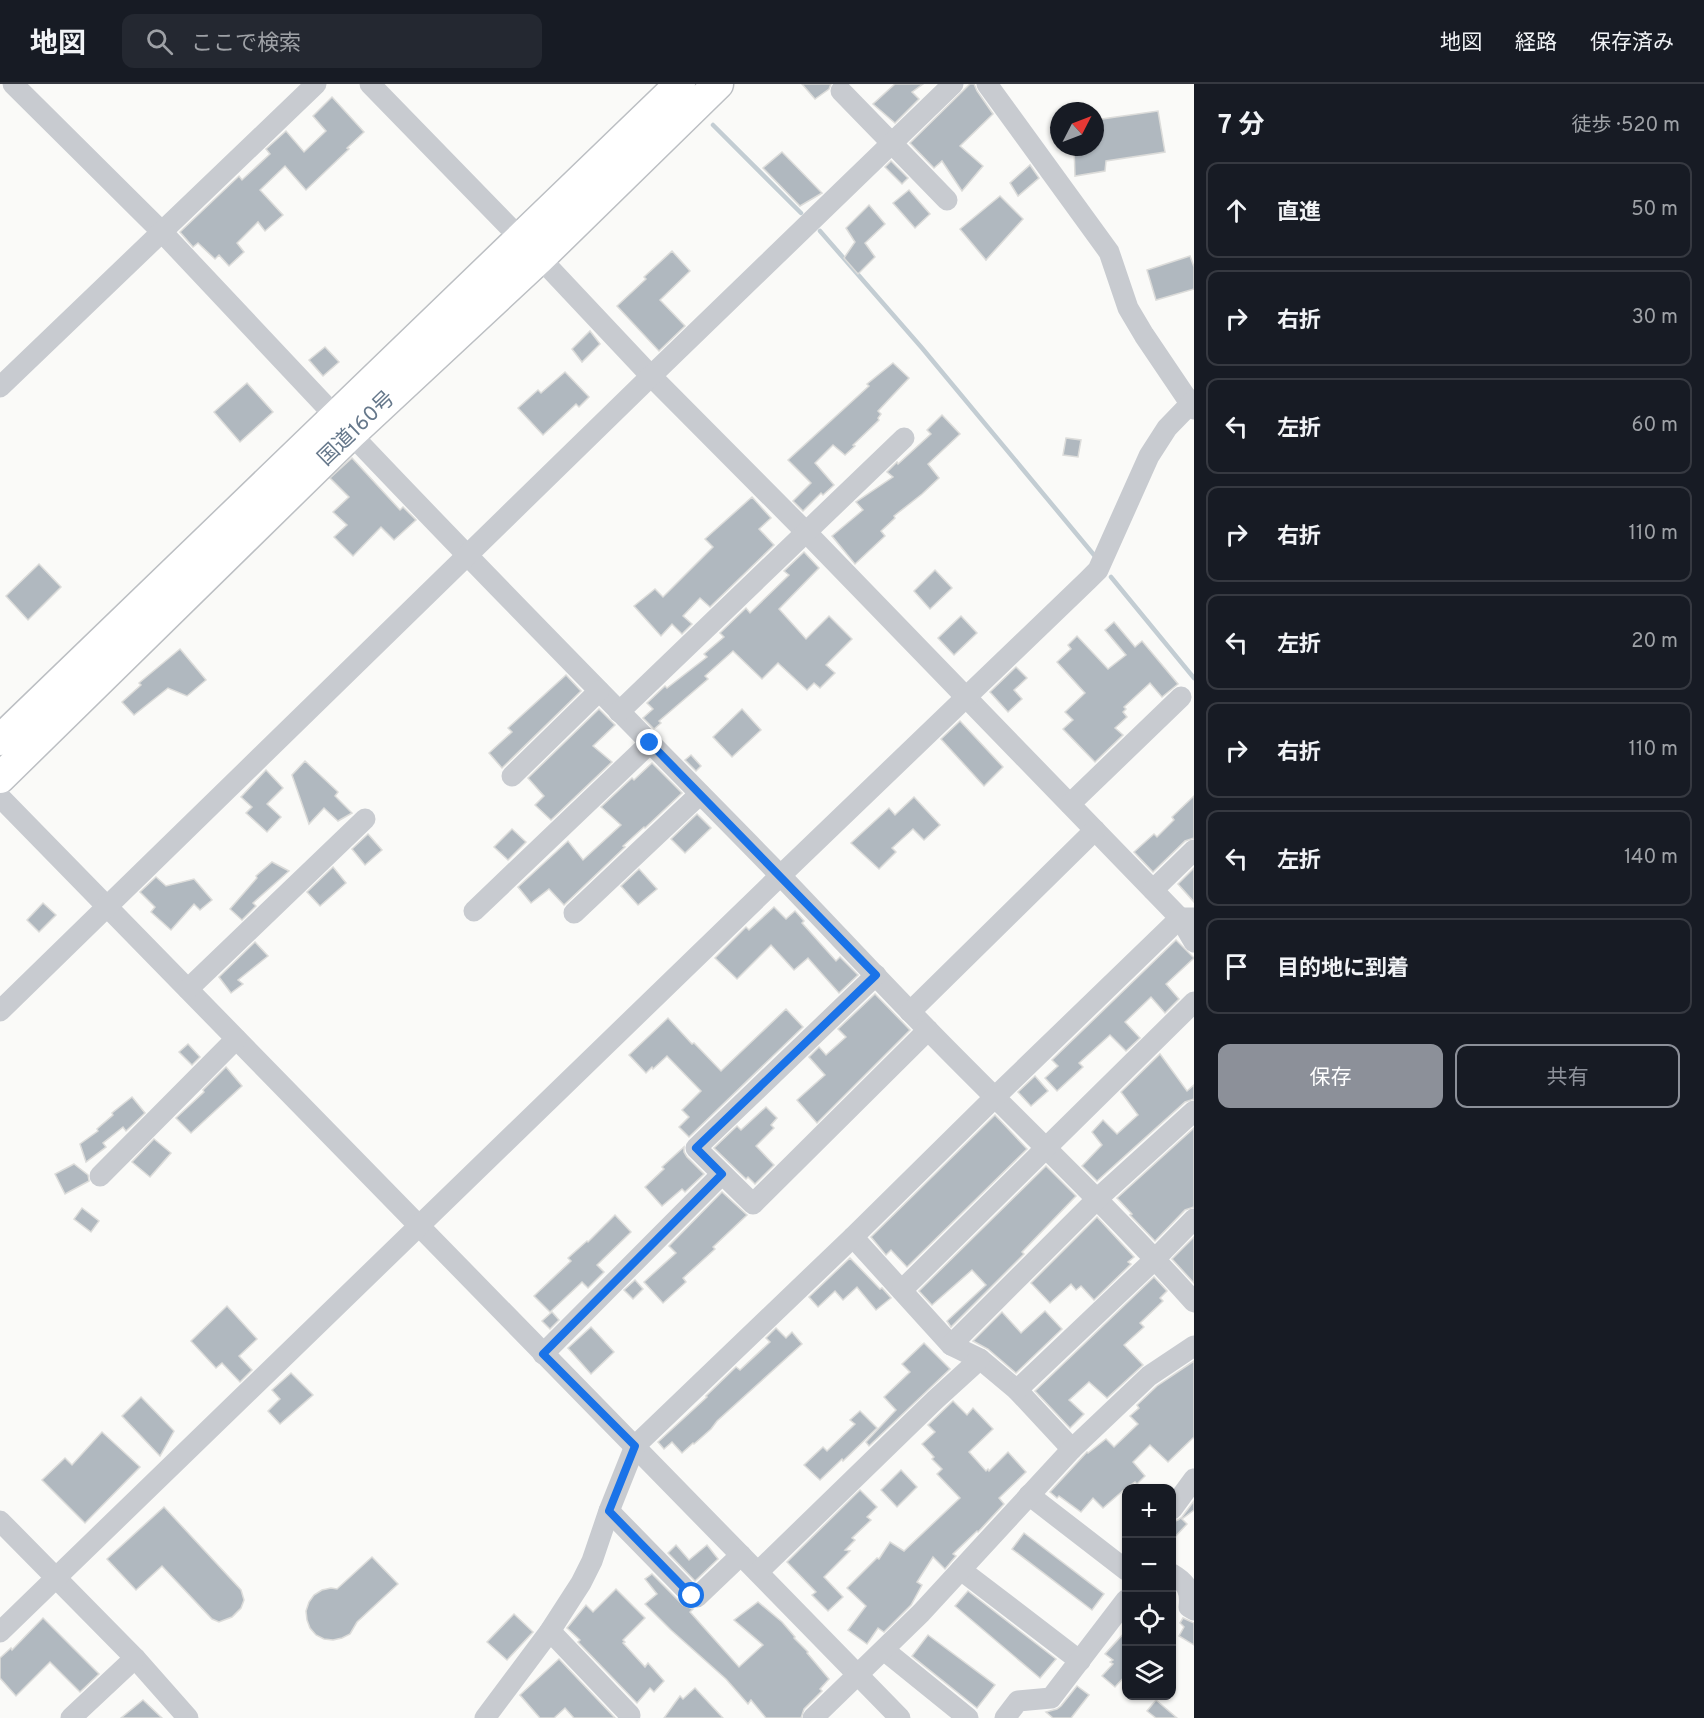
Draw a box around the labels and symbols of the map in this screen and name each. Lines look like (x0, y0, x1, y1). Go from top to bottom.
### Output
north arrow (1050, 102, 1104, 156)
street label: 国道160号 (313, 386, 401, 472)
route end (636, 729, 662, 755)
route start (678, 1582, 704, 1608)

